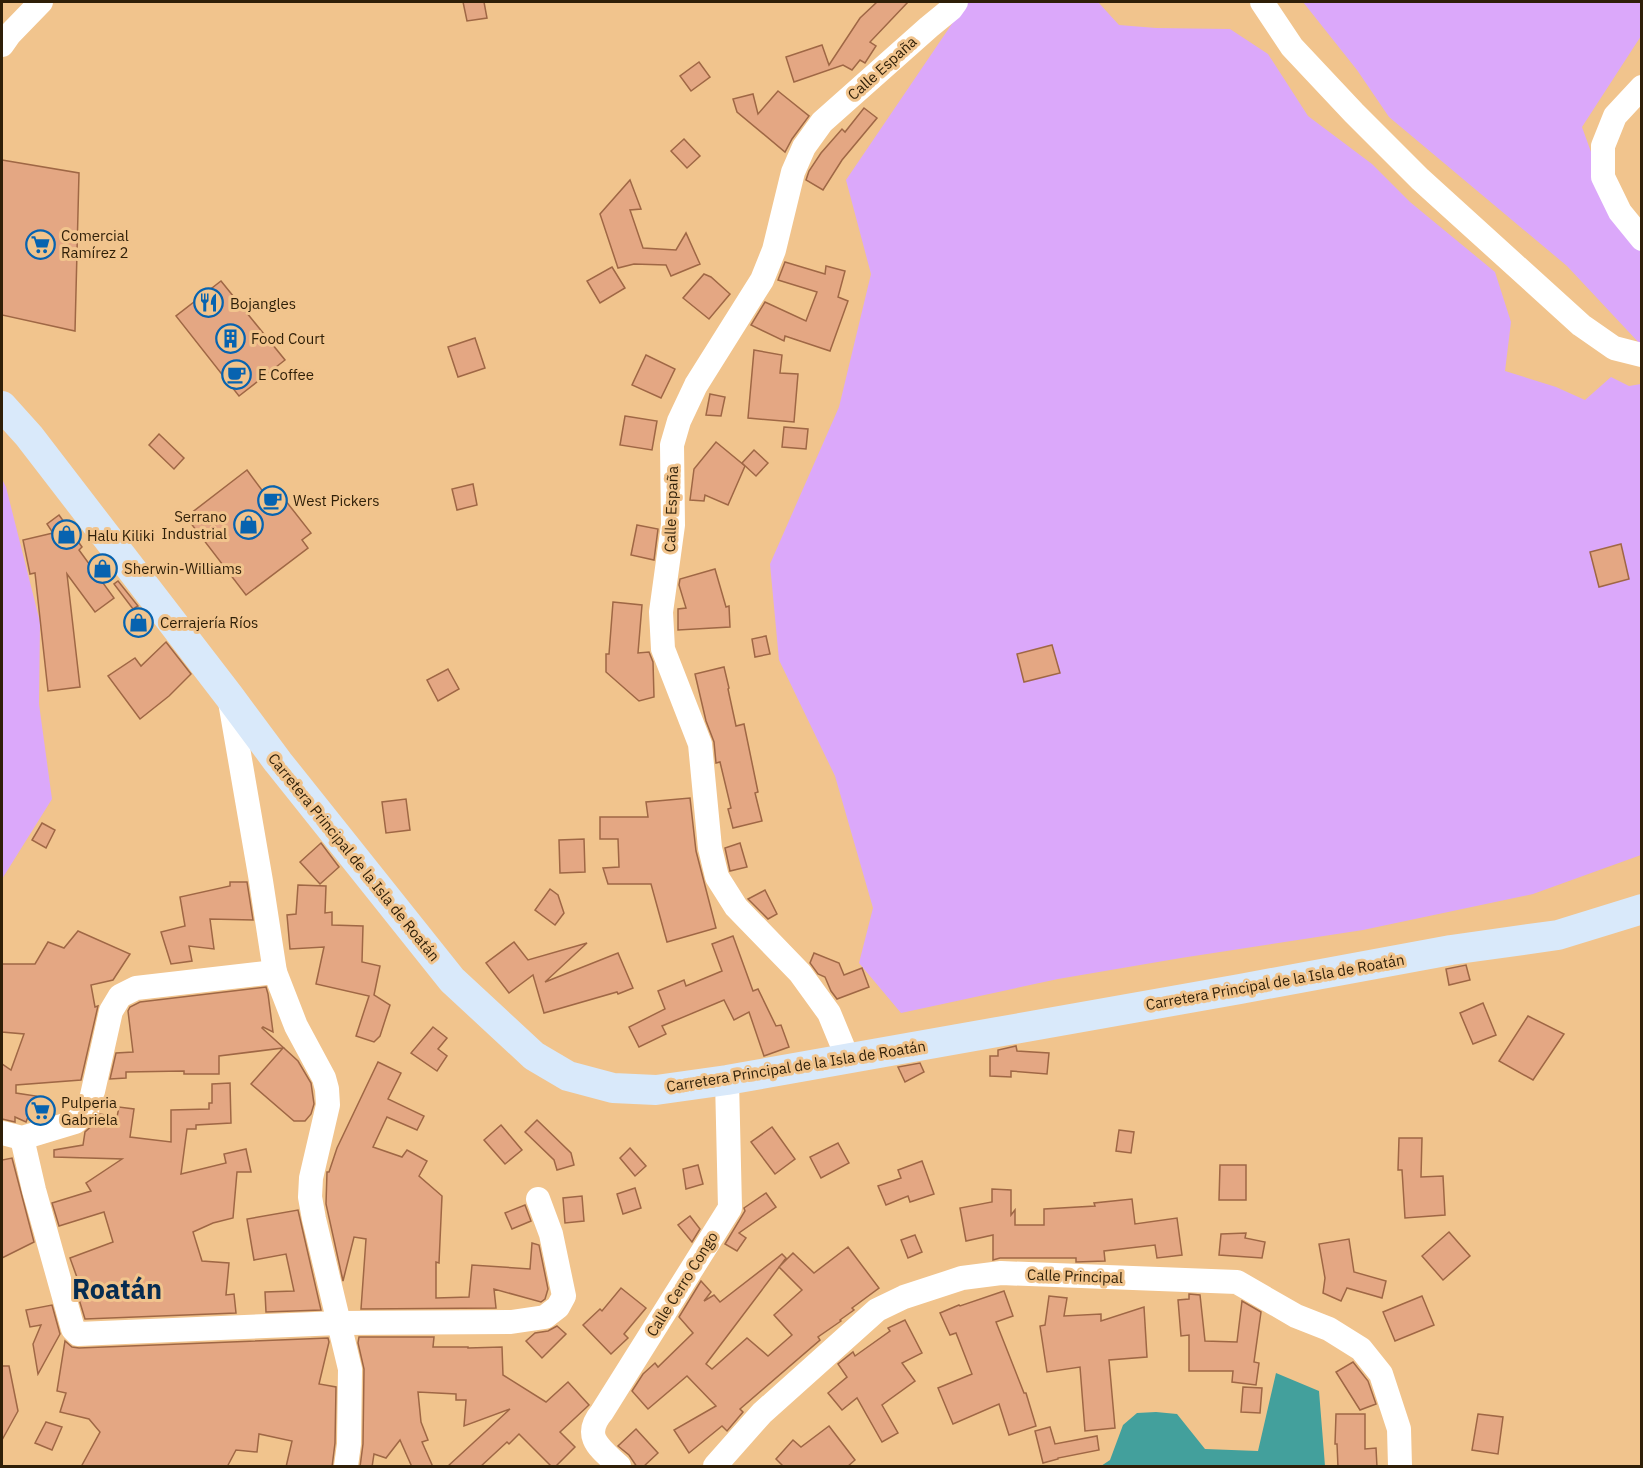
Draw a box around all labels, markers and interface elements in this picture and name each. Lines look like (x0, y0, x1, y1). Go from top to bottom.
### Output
street label: Calle España (844, 32, 920, 104)
place label: Comercial Ramírez 2 (61, 226, 129, 262)
supermarket icon: Comercial Ramírez 2 (24, 228, 56, 260)
restaurant icon: Bojangles (193, 287, 225, 319)
place label: Bojangles (230, 294, 296, 313)
building icon: Food Court (214, 322, 246, 354)
place label: Food Court (251, 329, 325, 348)
cafe icon: E Coffee (221, 358, 253, 390)
place label: E Coffee (258, 365, 314, 384)
street label: Calle España (660, 465, 682, 553)
cafe icon: West Pickers (256, 484, 288, 516)
place label: West Pickers (293, 491, 379, 510)
place label: Serrano Industrial (161, 507, 227, 543)
shop icon: Serrano Industrial (232, 509, 264, 541)
shop icon: Halu Kiliki (50, 519, 82, 551)
place label: Halu Kiliki (87, 526, 155, 545)
shop icon: Sherwin-Williams (87, 552, 119, 584)
place label: Sherwin-Williams (124, 559, 242, 578)
shop icon: Cerrajería Ríos (123, 606, 155, 638)
place label: Cerrajería Ríos (160, 613, 258, 632)
street label: Carretera Principal de la Isla de Roatán (264, 749, 444, 965)
street label: Carretera Principal de la Isla de Roatán (1144, 950, 1406, 1014)
street label: Carretera Principal de la Isla de Roatán (665, 1036, 927, 1096)
place label: Pulperia Gabriela (61, 1093, 118, 1129)
supermarket icon: Pulperia Gabriela (24, 1095, 56, 1127)
street label: Calle Cerro Congo (642, 1228, 722, 1340)
street label: Calle Principal (1027, 1265, 1123, 1287)
district label: Roatán (72, 1271, 162, 1306)

